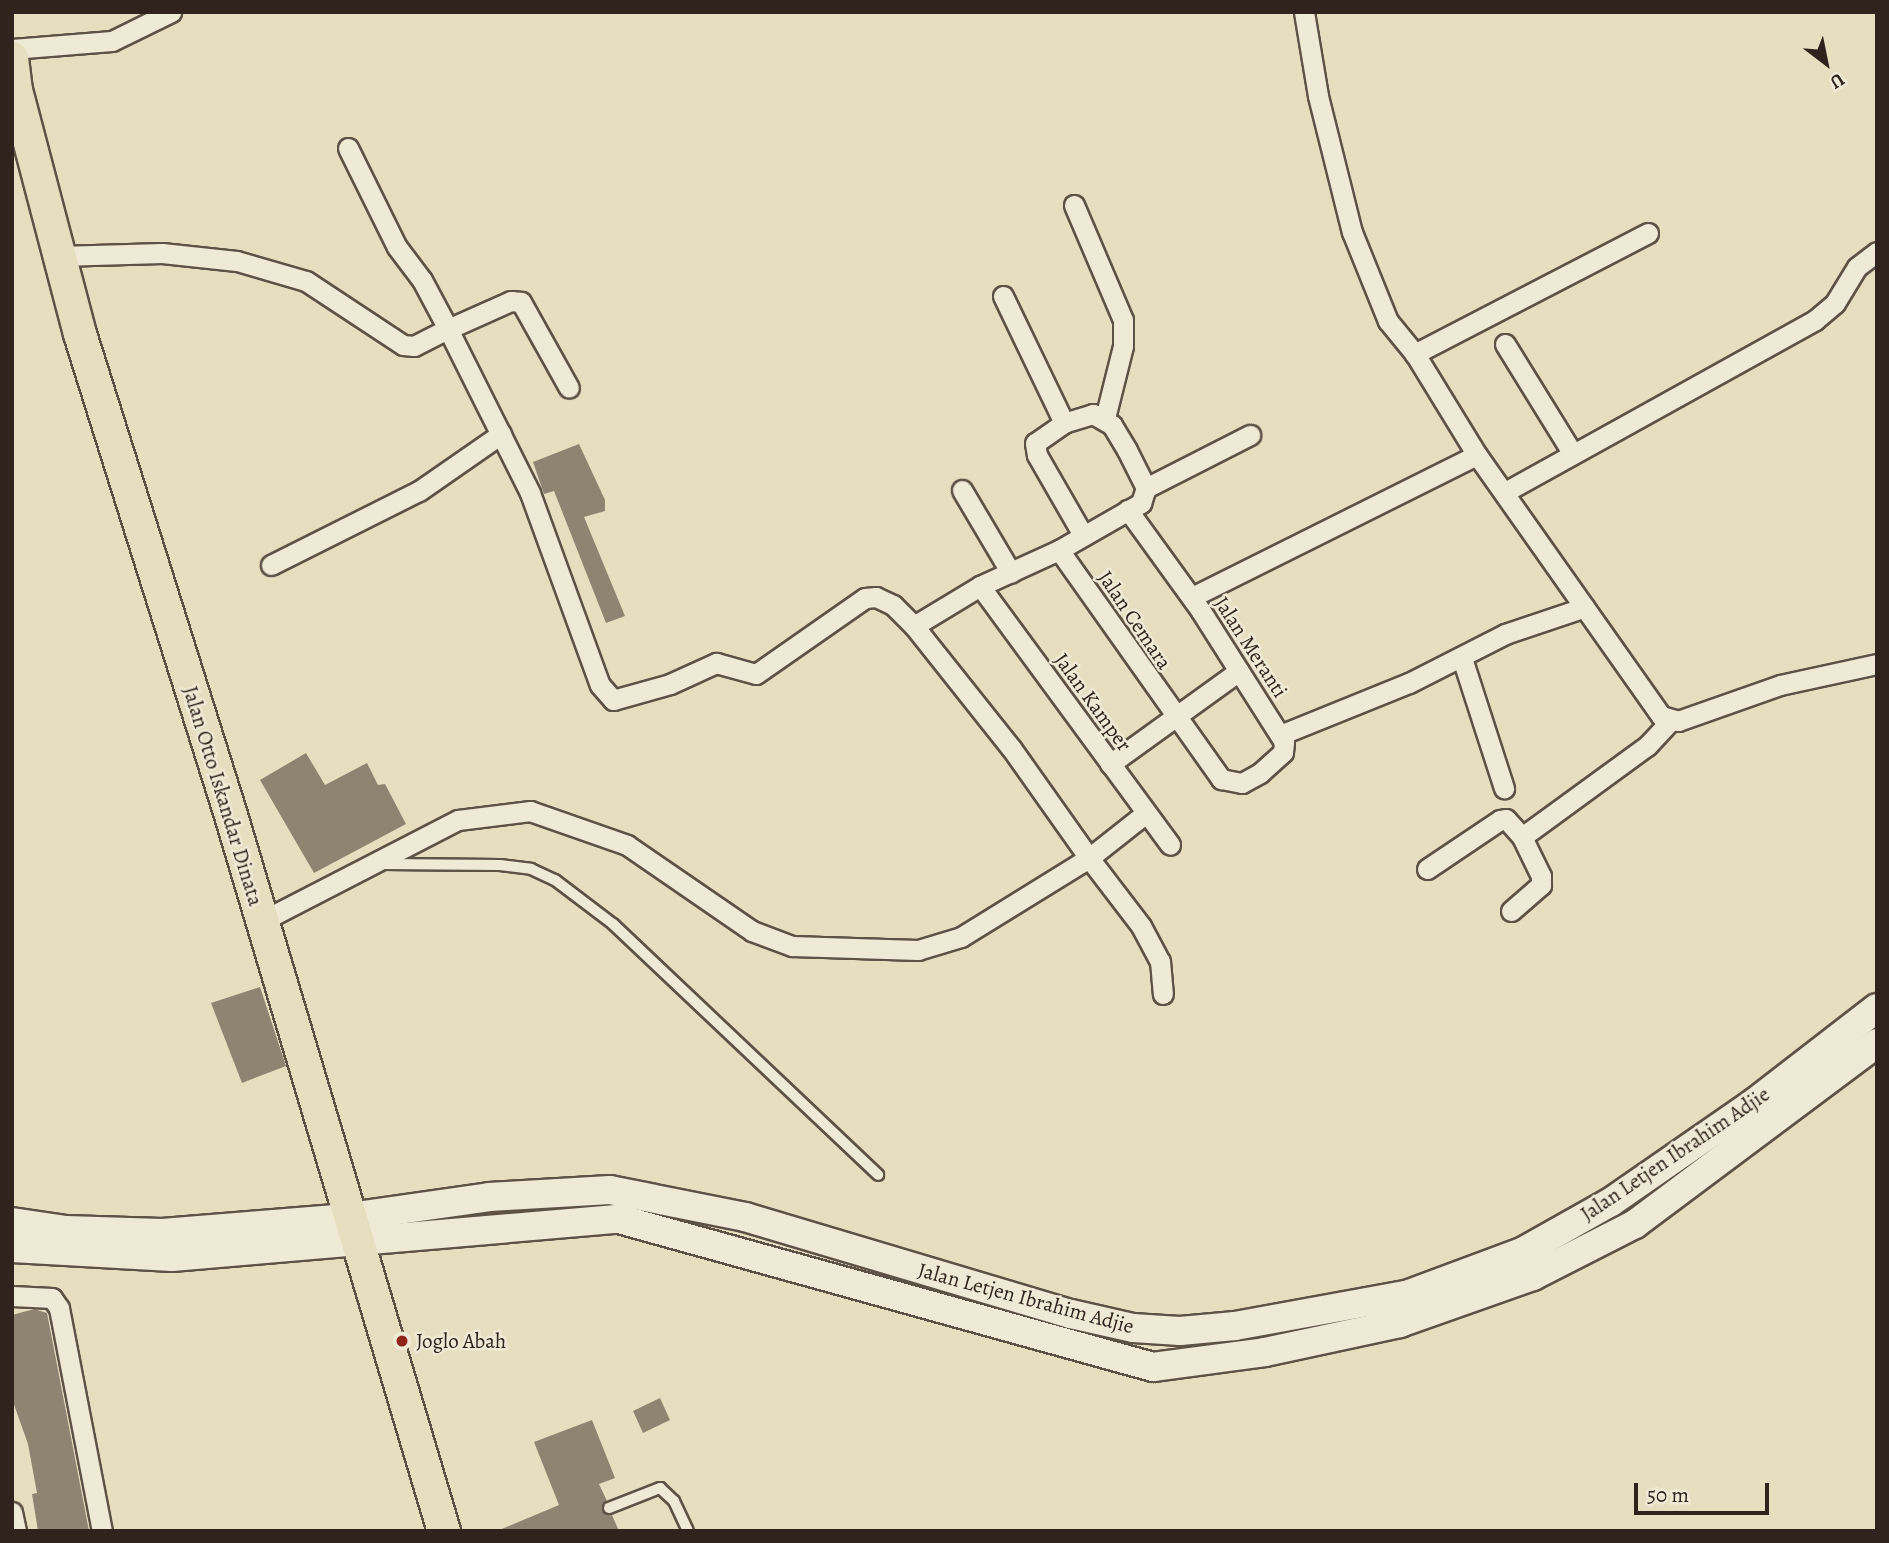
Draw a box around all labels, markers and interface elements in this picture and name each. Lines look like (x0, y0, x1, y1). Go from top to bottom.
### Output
north arrow (1791, 28, 1861, 98)
text: U (1825, 66, 1849, 95)
street label: Jalan Cemara (1093, 566, 1177, 674)
street label: Jalan Meranti (1209, 592, 1293, 702)
street label: Jalan Kamper (1049, 648, 1137, 756)
street label: Jalan Otto Iskandar Dinata (178, 683, 268, 909)
street label: Jalan Letjen Ibrahim Adjie (1576, 1081, 1774, 1227)
street label: Jalan Letjen Ibrahim Adjie (915, 1257, 1137, 1339)
place label: Joglo Abah (416, 1328, 506, 1354)
marker: Joglo Abah (394, 1333, 410, 1349)
scale bar (1637, 1470, 1772, 1514)
text: 50 m (1647, 1481, 1689, 1509)

